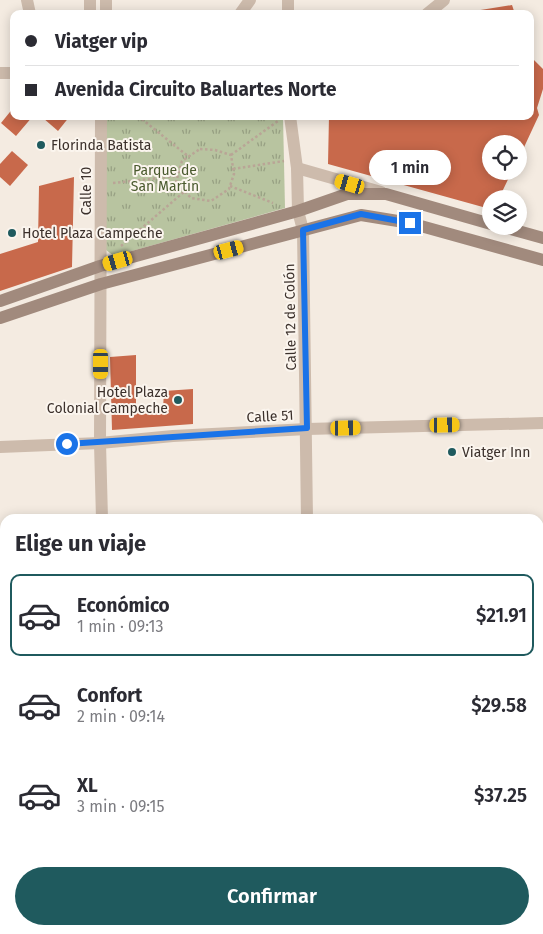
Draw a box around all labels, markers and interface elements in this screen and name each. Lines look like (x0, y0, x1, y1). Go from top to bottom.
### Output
text: Viatger vip (55, 30, 148, 53)
text: Avenida Circuito Baluartes Norte (55, 78, 336, 101)
map controls (482, 135, 527, 235)
button: locate (482, 135, 527, 180)
place label: Florinda Batista (51, 137, 151, 154)
marker: Florinda Batista (35, 139, 47, 151)
callout: 1 min (369, 150, 451, 186)
text: 1 min (391, 158, 429, 177)
park label: Parque de San Martín (131, 162, 199, 195)
street label: Calle 10 (78, 167, 95, 215)
car (333, 173, 366, 195)
button: layers (482, 190, 527, 235)
route end (399, 212, 421, 234)
place label: Hotel Plaza Campeche (22, 225, 163, 242)
marker: Hotel Plaza Campeche (6, 227, 18, 239)
car (212, 239, 245, 261)
car (101, 250, 134, 272)
street label: Calle 12 de Colón (281, 263, 300, 371)
car (93, 349, 108, 379)
place label: Hotel Plaza Colonial Campeche (47, 384, 168, 417)
marker: Hotel Plaza Colonial Campeche (172, 394, 184, 406)
street label: Calle 51 (246, 407, 294, 426)
car (429, 417, 460, 433)
car (330, 420, 361, 436)
route start (56, 433, 78, 455)
place label: Viatger Inn (462, 444, 531, 461)
marker: Viatger Inn (446, 446, 458, 458)
text: Elige un viaje (15, 530, 146, 557)
icon: car (17, 593, 62, 638)
text: Económico (77, 594, 170, 617)
text: $21.91 (476, 604, 527, 627)
text: 1 min · 09:13 (77, 617, 163, 636)
icon: car (17, 683, 62, 728)
text: Confort (77, 684, 142, 707)
text: $29.58 (471, 694, 527, 717)
text: 2 min · 09:14 (77, 707, 165, 726)
icon: car (17, 773, 62, 818)
text: XL (77, 774, 98, 797)
text: $37.25 (474, 784, 527, 807)
text: 3 min · 09:15 (77, 797, 164, 816)
button: Confirmar (15, 867, 529, 925)

